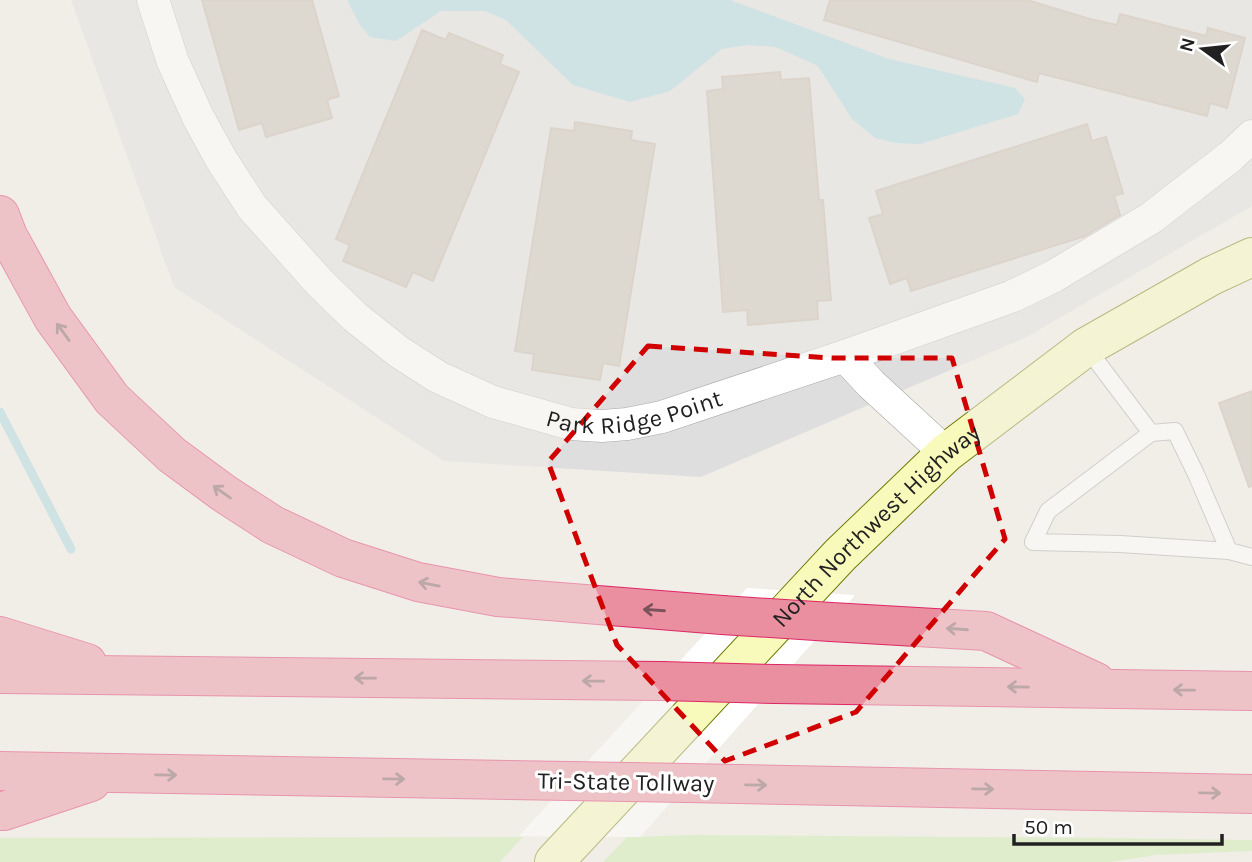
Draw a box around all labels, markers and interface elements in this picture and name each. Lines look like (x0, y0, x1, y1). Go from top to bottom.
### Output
north arrow (1168, 14, 1238, 84)
text: N (1175, 35, 1200, 54)
one-way arrow (56, 323, 70, 342)
street label: Park Ridge Point (543, 384, 726, 440)
street label: North Northwest Highway (766, 418, 986, 633)
one-way arrow (213, 485, 232, 499)
one-way arrow (418, 577, 441, 590)
one-way arrow (644, 603, 666, 616)
one-way arrow (946, 623, 969, 636)
one-way arrow (354, 672, 377, 685)
one-way arrow (582, 674, 605, 688)
one-way arrow (1007, 680, 1030, 694)
one-way arrow (1173, 683, 1196, 696)
street label: Tri-State Tollway (537, 766, 715, 798)
one-way arrow (154, 768, 177, 781)
one-way arrow (382, 772, 405, 786)
one-way arrow (744, 778, 767, 791)
one-way arrow (971, 782, 994, 796)
one-way arrow (1199, 786, 1222, 800)
scale bar (1014, 802, 1222, 846)
text: 50 m (1024, 815, 1073, 839)

